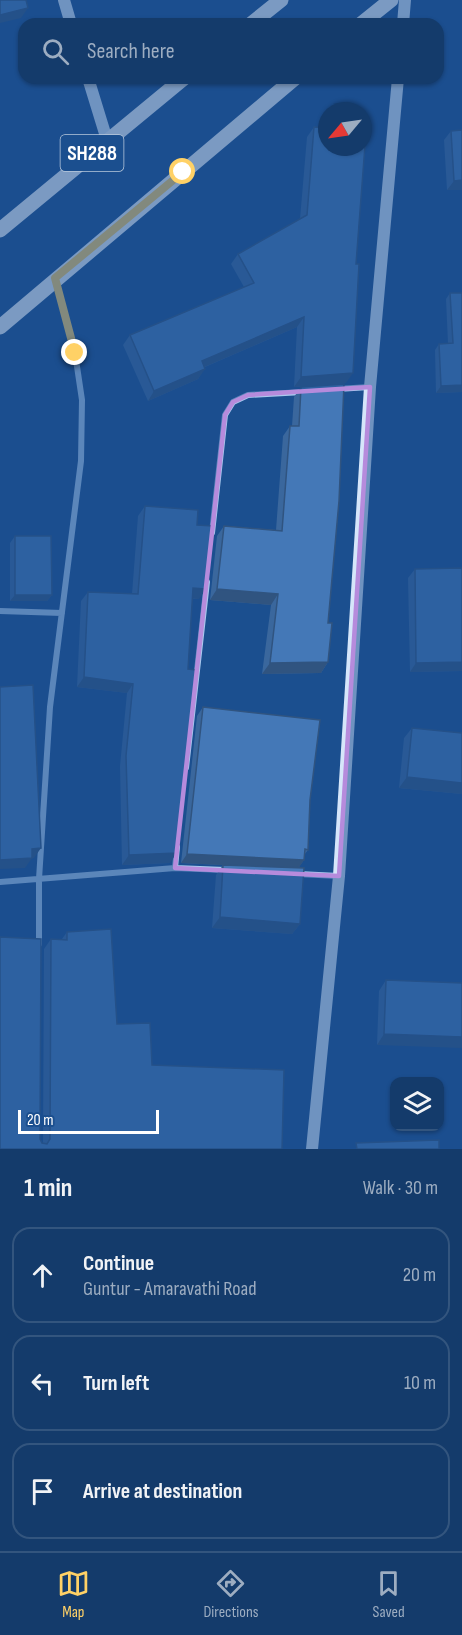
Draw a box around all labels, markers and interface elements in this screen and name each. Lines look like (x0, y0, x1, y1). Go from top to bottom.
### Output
search box (18, 18, 444, 84)
icon: search (39, 35, 72, 68)
text: Search here (87, 38, 174, 65)
north arrow (318, 102, 372, 156)
road number: SH288 (60, 135, 124, 171)
route start (169, 158, 195, 184)
route end (61, 339, 87, 365)
map controls (390, 1077, 444, 1131)
button: layers (390, 1077, 444, 1131)
scale bar (18, 1107, 159, 1134)
text: 20 m (27, 1111, 54, 1130)
text: 1 min (24, 1173, 72, 1204)
text: Walk · 30 m (363, 1176, 438, 1200)
text: Continue (83, 1250, 154, 1277)
icon: ahead (26, 1259, 59, 1292)
text: 20 m (403, 1263, 436, 1287)
text: Guntur - Amaravathi Road (83, 1277, 256, 1301)
icon: left (26, 1367, 59, 1400)
text: Turn left (83, 1370, 149, 1397)
text: 10 m (404, 1371, 436, 1395)
icon: arrive (26, 1475, 59, 1508)
text: Arrive at destination (83, 1478, 242, 1505)
tab: Map (57, 1567, 90, 1622)
tab: Directions (203, 1567, 259, 1622)
tab: Saved (372, 1567, 405, 1622)

